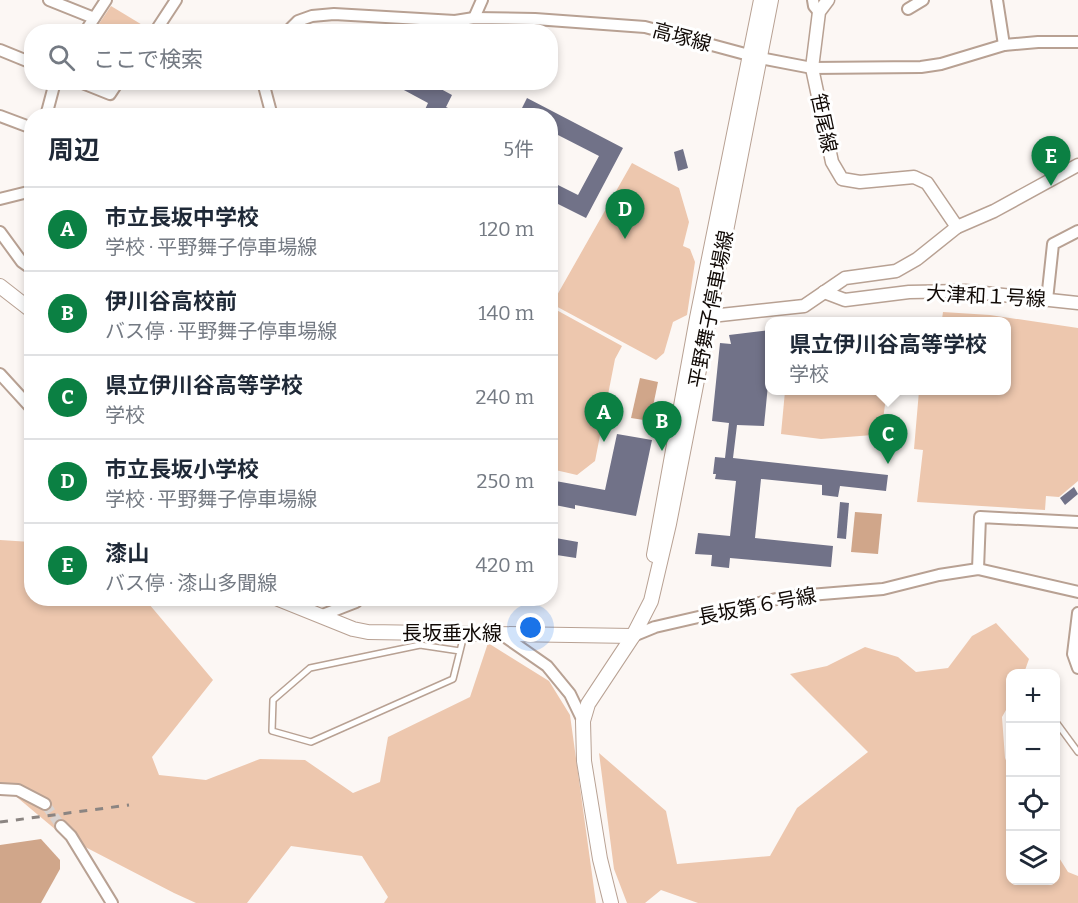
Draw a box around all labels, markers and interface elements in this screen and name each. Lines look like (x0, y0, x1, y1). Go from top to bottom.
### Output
street label: 高塚線 (650, 18, 714, 56)
search box (24, 24, 558, 90)
icon: search (45, 41, 78, 74)
text: ここで検索 (93, 46, 203, 73)
street label: 笹尾線 (806, 91, 842, 155)
text: 周辺 (48, 135, 100, 166)
pin: E (1032, 136, 1070, 186)
text: 5件 (503, 137, 534, 161)
pin: D (606, 190, 644, 239)
text: 市立長坂中学校 (105, 204, 259, 231)
text: A (60, 217, 75, 241)
text: 120 m (479, 217, 534, 241)
street label: 平野舞子停車場線 (684, 228, 738, 390)
text: 学校 · 平野舞子停車場線 (105, 235, 317, 259)
street label: 大津和１号線 (925, 281, 1047, 311)
text: 伊川谷高校前 (105, 288, 237, 315)
text: B (61, 301, 74, 325)
text: 140 m (478, 301, 534, 325)
popup (765, 317, 1011, 395)
text: バス停 · 平野舞子停車場線 (105, 319, 337, 343)
text: 県立伊川谷高等学校 (789, 331, 987, 358)
text: 学校 (789, 362, 829, 386)
text: 県立伊川谷高等学校 (105, 372, 303, 399)
text: C (61, 385, 74, 409)
text: 240 m (476, 385, 534, 409)
pin: A (584, 392, 624, 442)
pin: B (642, 402, 682, 451)
text: 学校 (105, 403, 145, 427)
pin: C (868, 414, 908, 464)
text: 市立長坂小学校 (105, 456, 259, 483)
text: D (60, 469, 75, 493)
text: 250 m (477, 469, 534, 493)
text: 学校 · 平野舞子停車場線 (105, 487, 317, 511)
text: 漆山 (105, 540, 149, 567)
text: E (61, 553, 74, 577)
text: 420 m (476, 553, 534, 577)
text: バス停 · 漆山多聞線 (105, 571, 277, 595)
street label: 長坂第６号線 (696, 583, 818, 629)
your location (516, 613, 545, 642)
street label: 長坂垂水線 (402, 621, 502, 645)
map controls (1006, 669, 1060, 885)
button: + (1006, 669, 1060, 723)
button: − (1006, 723, 1060, 777)
button: locate (1006, 777, 1060, 831)
button: layers (1006, 831, 1060, 885)

